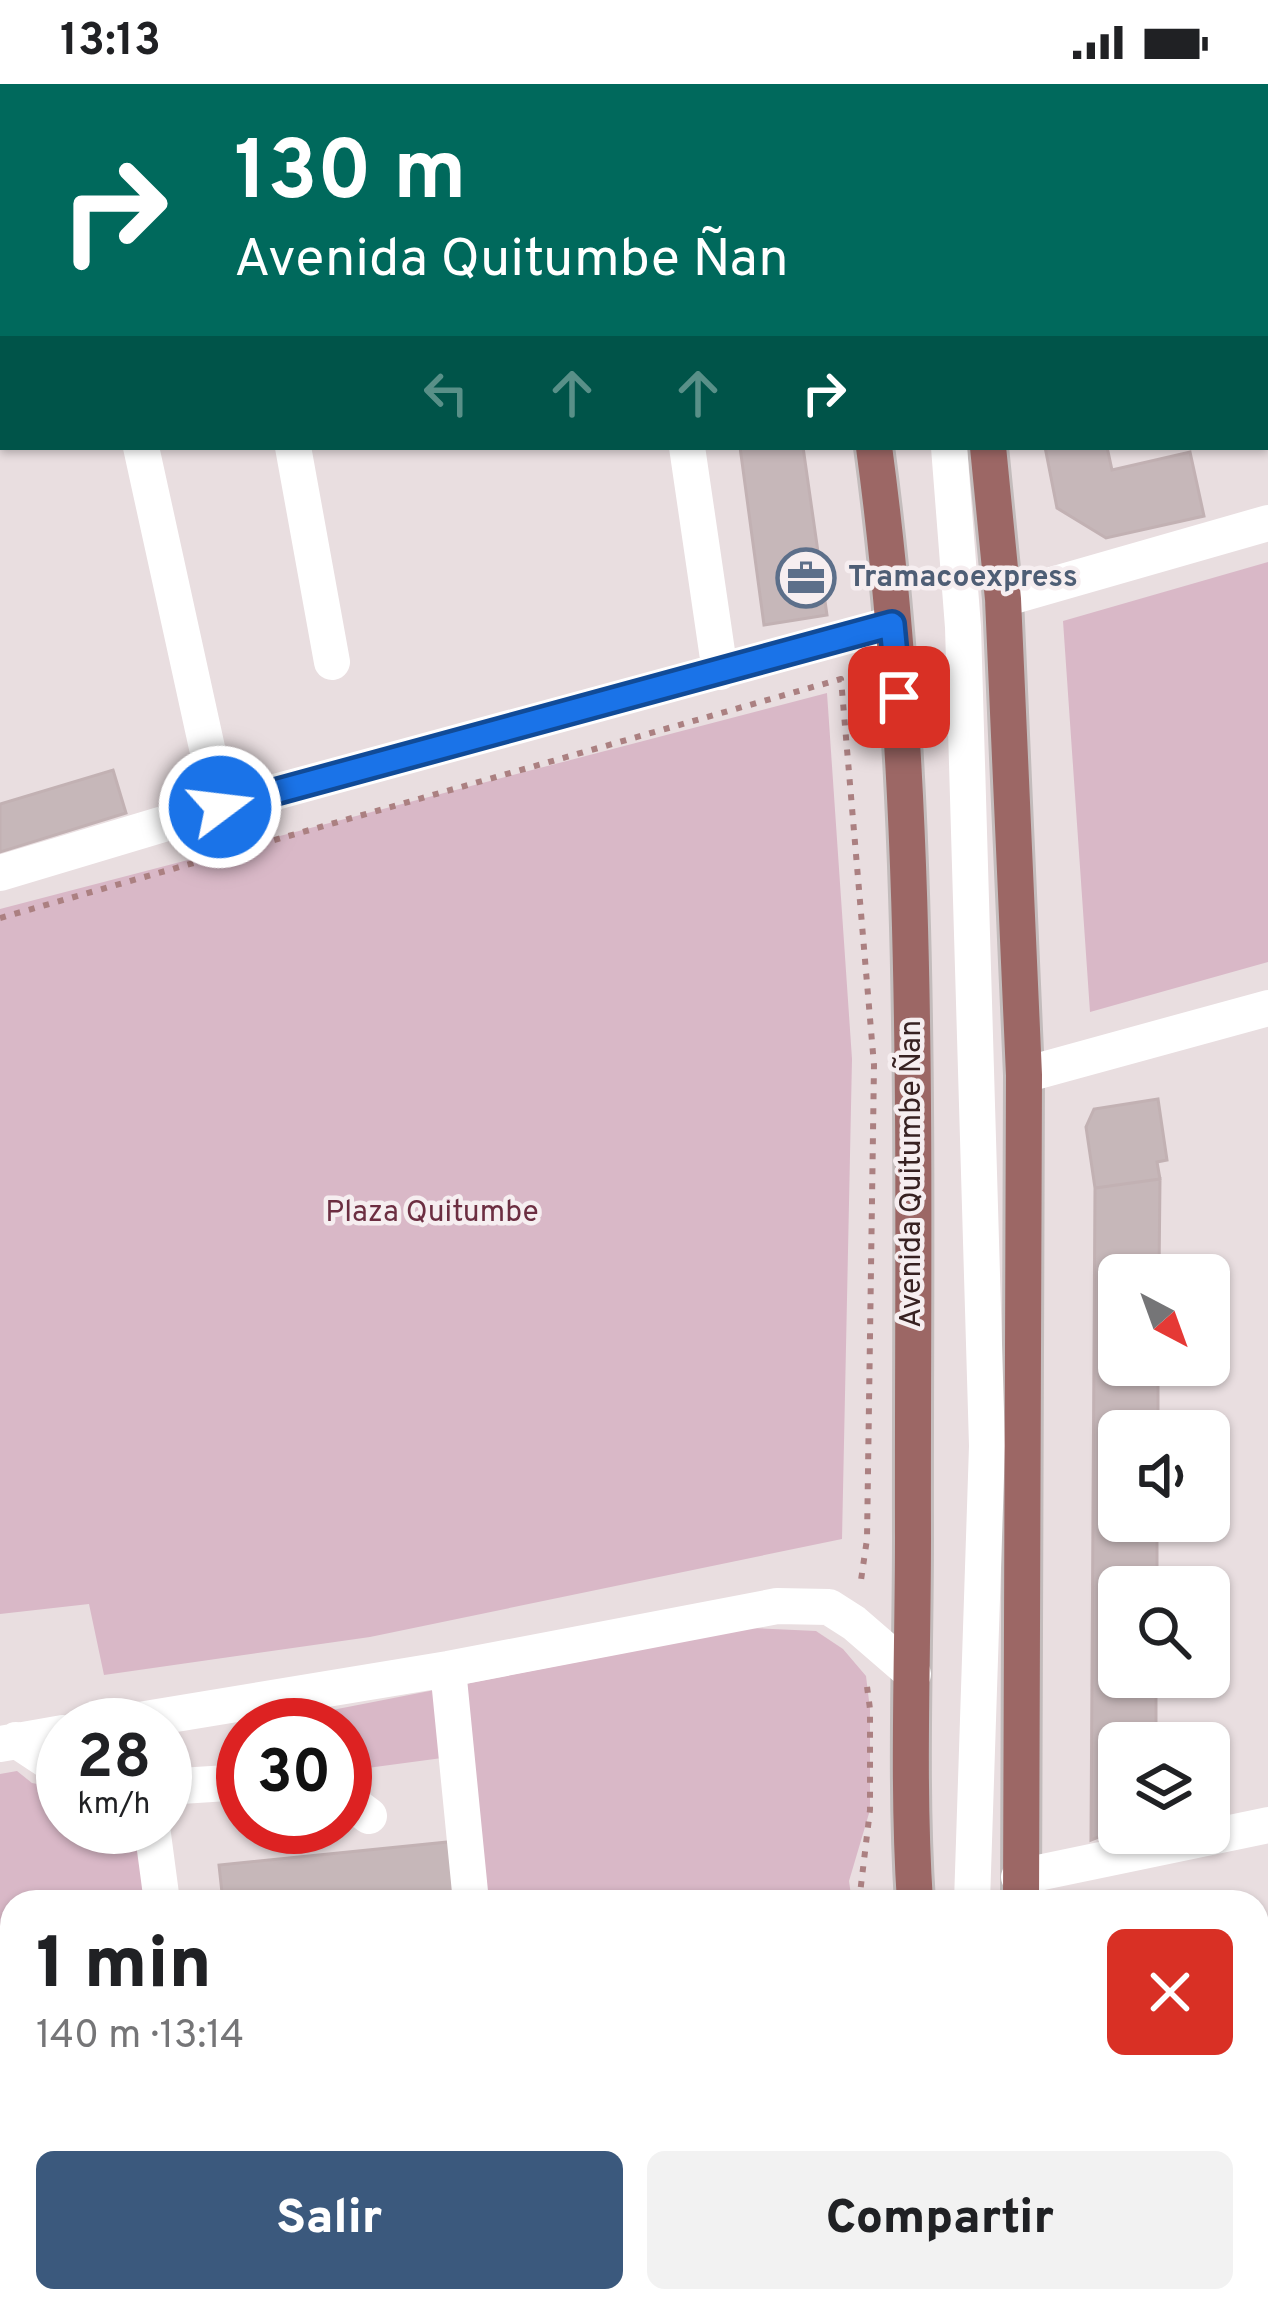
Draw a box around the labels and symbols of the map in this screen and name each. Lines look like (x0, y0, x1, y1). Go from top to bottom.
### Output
office icon: Tramacoexpress (775, 547, 837, 609)
place label: Tramacoexpress (848, 560, 1078, 597)
pin (848, 646, 950, 748)
position arrow (157, 744, 283, 870)
street label: Avenida Quitumbe Ñan (892, 1020, 931, 1328)
park label: Plaza Quitumbe (325, 1195, 539, 1232)
north arrow (1098, 1254, 1230, 1386)
speed limit sign: 30 (216, 1698, 372, 1854)

